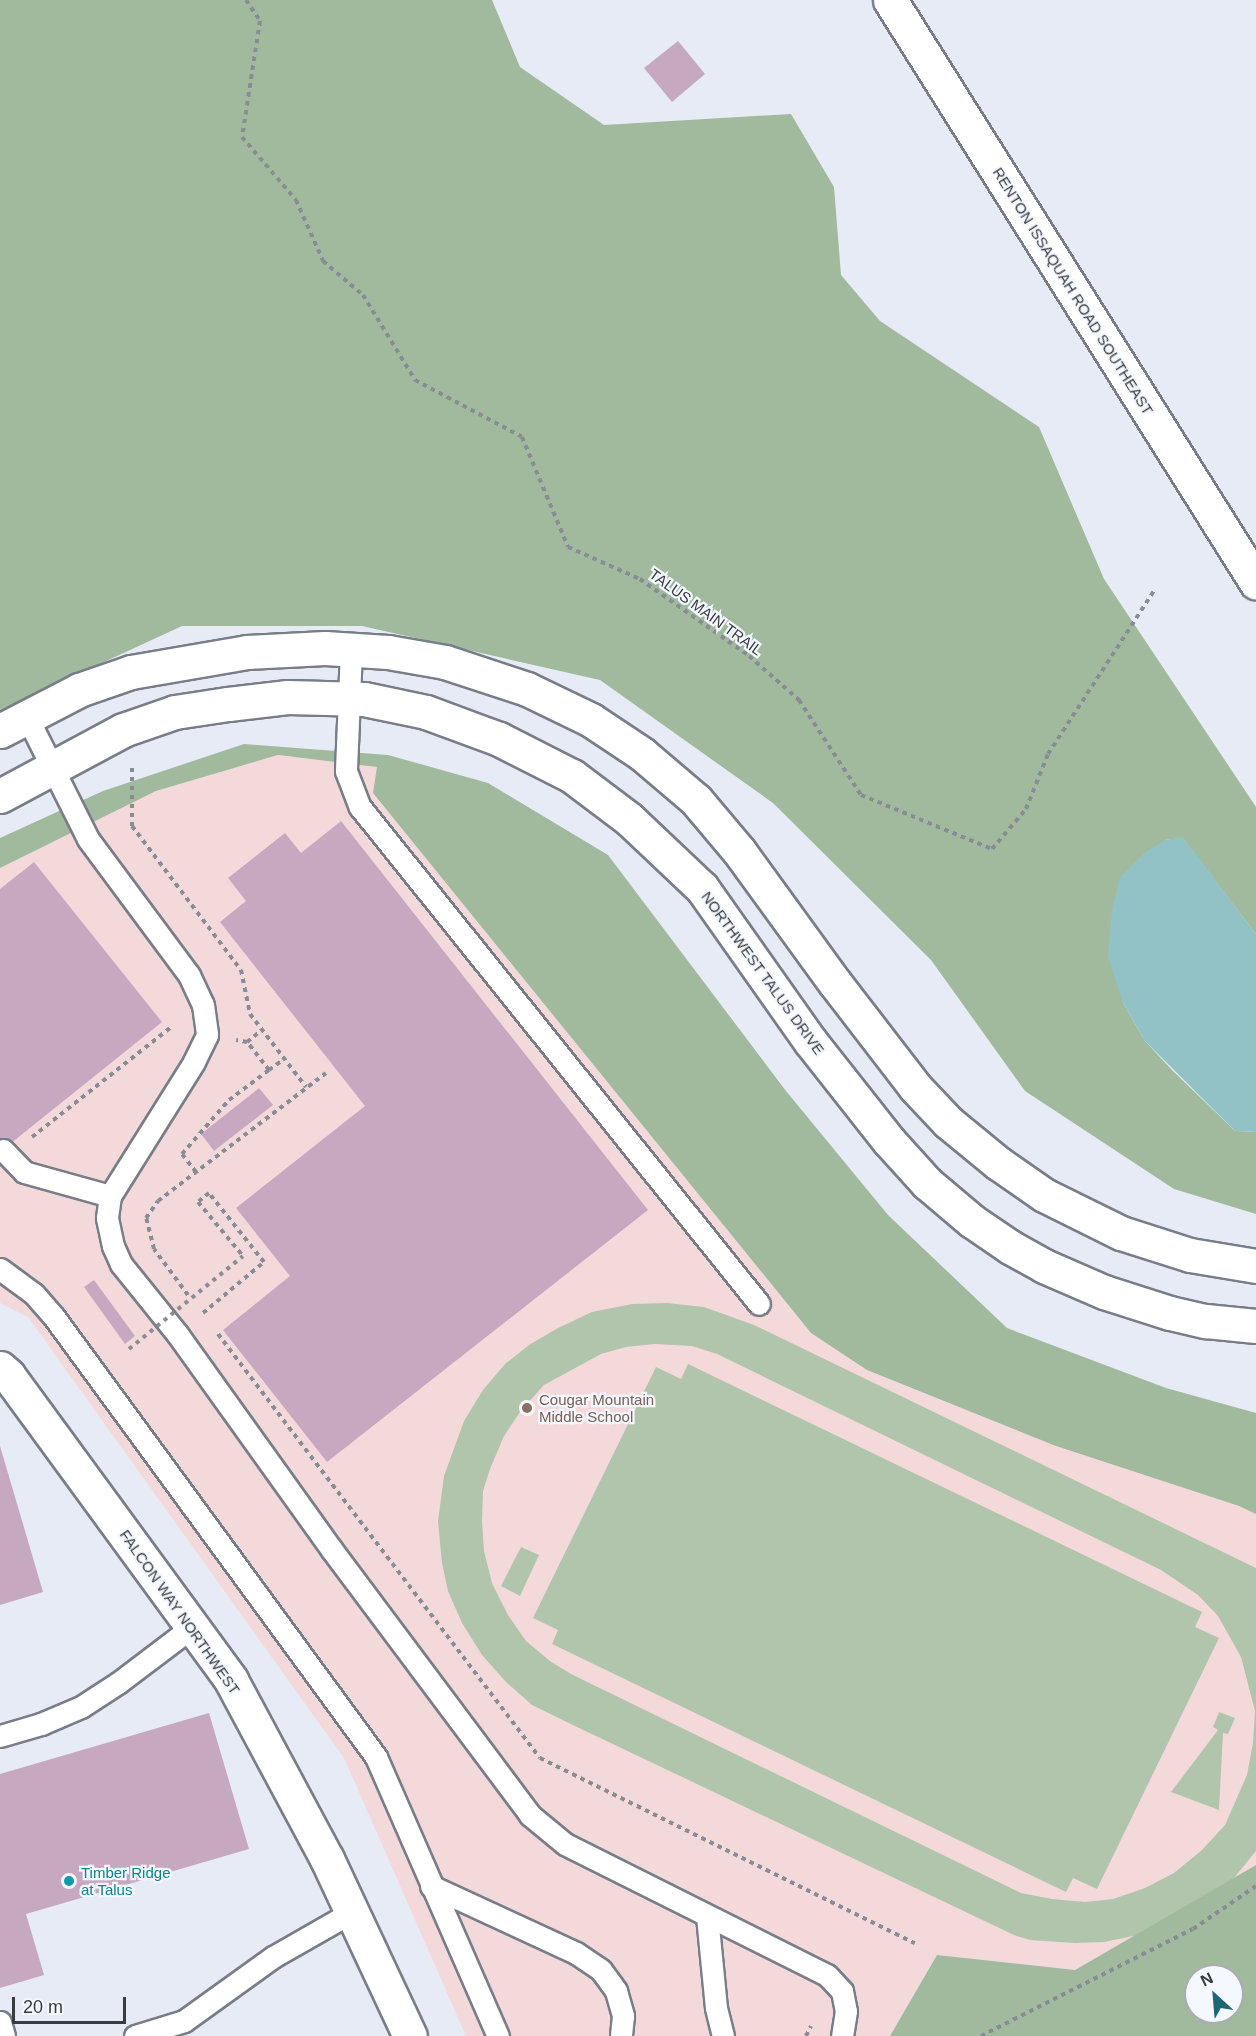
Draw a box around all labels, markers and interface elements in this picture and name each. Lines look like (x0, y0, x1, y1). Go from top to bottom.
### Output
street label: RENTON ISSAQUAH ROAD SOUTHEAST (989, 164, 1157, 418)
street label: TALUS MAIN TRAIL (646, 565, 766, 659)
street label: NORTHWEST TALUS DRIVE (698, 888, 828, 1058)
place label: Cougar Mountain Middle School (539, 1390, 654, 1425)
marker: Cougar Mountain Middle School (520, 1401, 534, 1415)
street label: FALCON WAY NORTHWEST (116, 1526, 244, 1698)
place label: Timber Ridge at Talus (81, 1863, 170, 1898)
marker: Timber Ridge at Talus (62, 1874, 76, 1888)
north arrow (1184, 1964, 1244, 2024)
text: N (1198, 1969, 1216, 1989)
scale bar (15, 1985, 129, 2023)
text: 20 m (23, 1997, 63, 2017)

